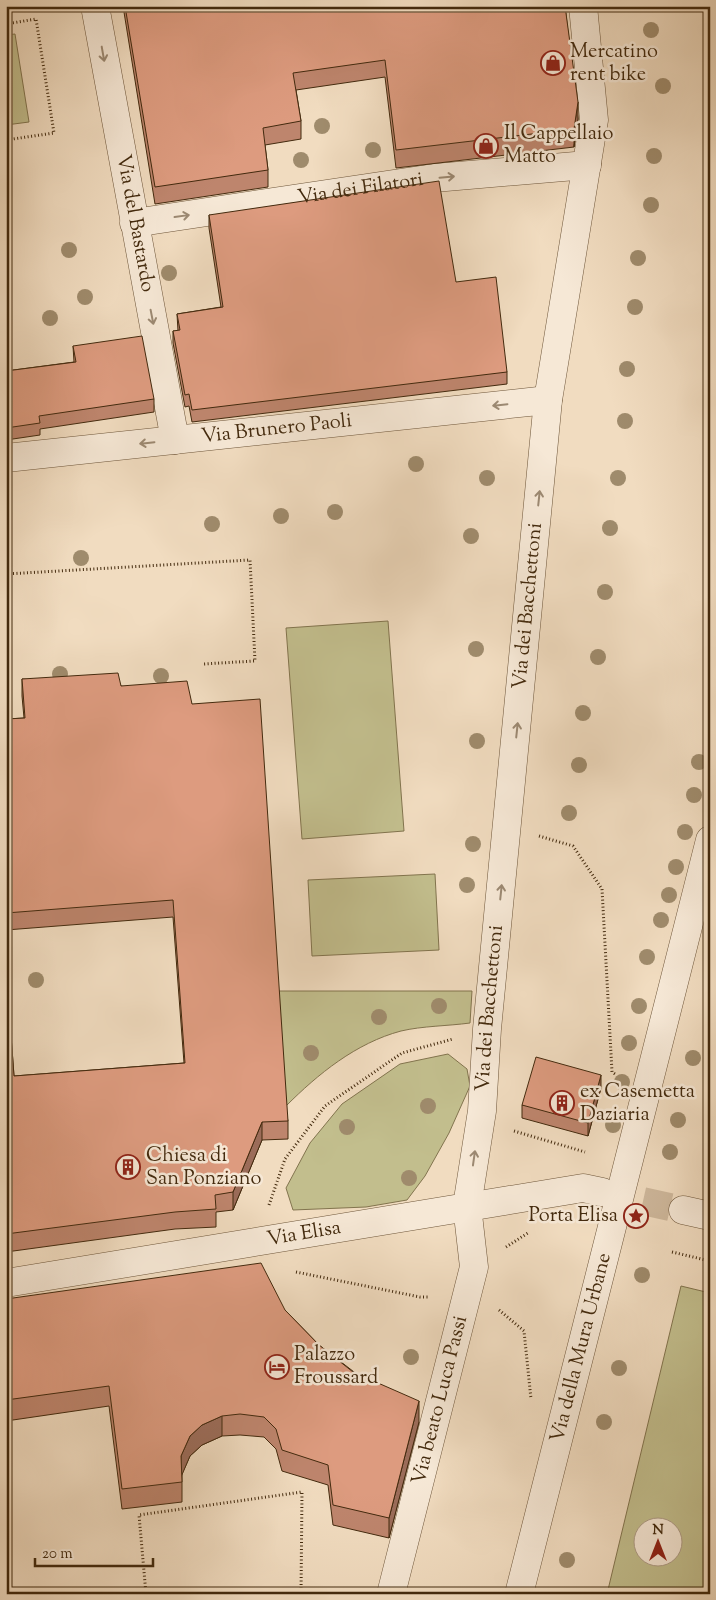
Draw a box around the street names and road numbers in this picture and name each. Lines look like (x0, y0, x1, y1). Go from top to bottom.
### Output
street label: Via del Bastardo (108, 152, 162, 295)
street label: Via dei Filatori (296, 165, 426, 213)
street label: Via Brunero Paoli (200, 407, 354, 452)
street label: Via dei Bacchettoni (506, 521, 551, 691)
street label: Via dei Bacchettoni (469, 923, 512, 1092)
street label: Via Elisa (265, 1214, 343, 1254)
street label: Via della Mura Urbane (543, 1250, 619, 1446)
street label: Via beato Luca Passi (405, 1312, 476, 1488)

